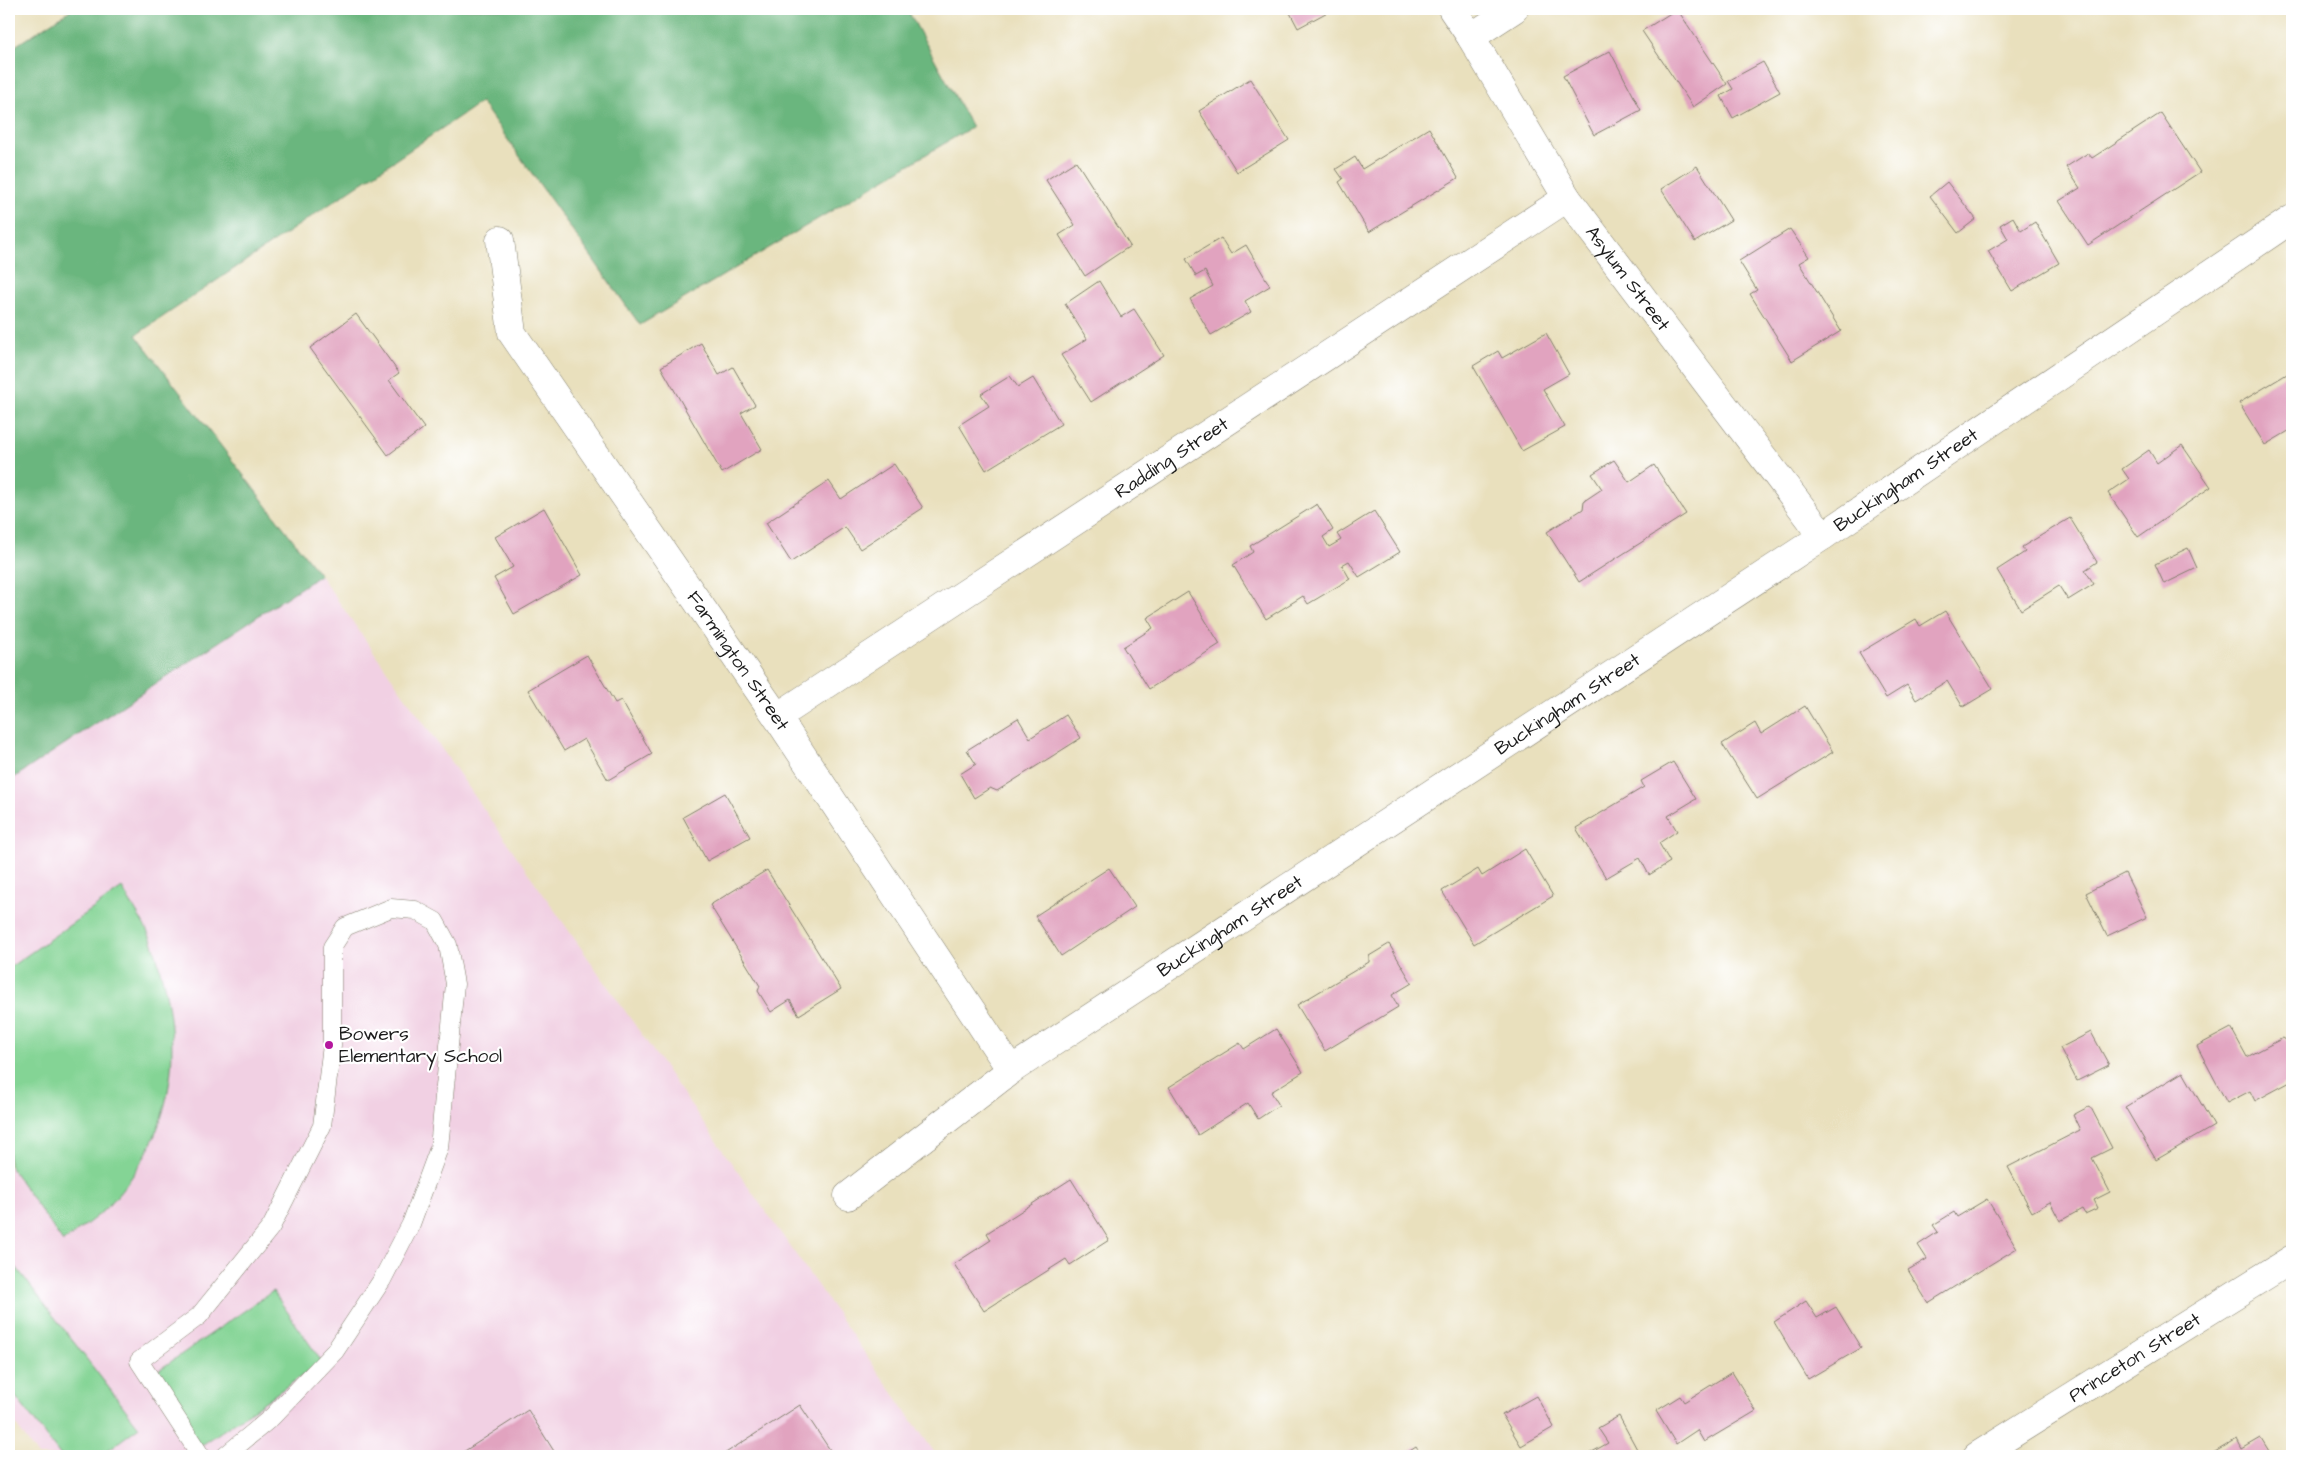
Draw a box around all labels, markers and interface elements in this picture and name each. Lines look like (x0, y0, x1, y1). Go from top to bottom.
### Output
street label: Asylum Street (1579, 220, 1677, 337)
street label: Radding Street (1109, 410, 1234, 505)
street label: Buckingham Street (1828, 421, 1984, 538)
street label: Farmington Street (680, 585, 796, 736)
street label: Buckingham Street (1489, 646, 1646, 762)
street label: Buckingham Street (1152, 868, 1308, 984)
place label: Bowers Elementary School (339, 1021, 502, 1071)
marker: Bowers Elementary School (323, 1039, 335, 1051)
street label: Princeton Street (2063, 1306, 2206, 1409)

